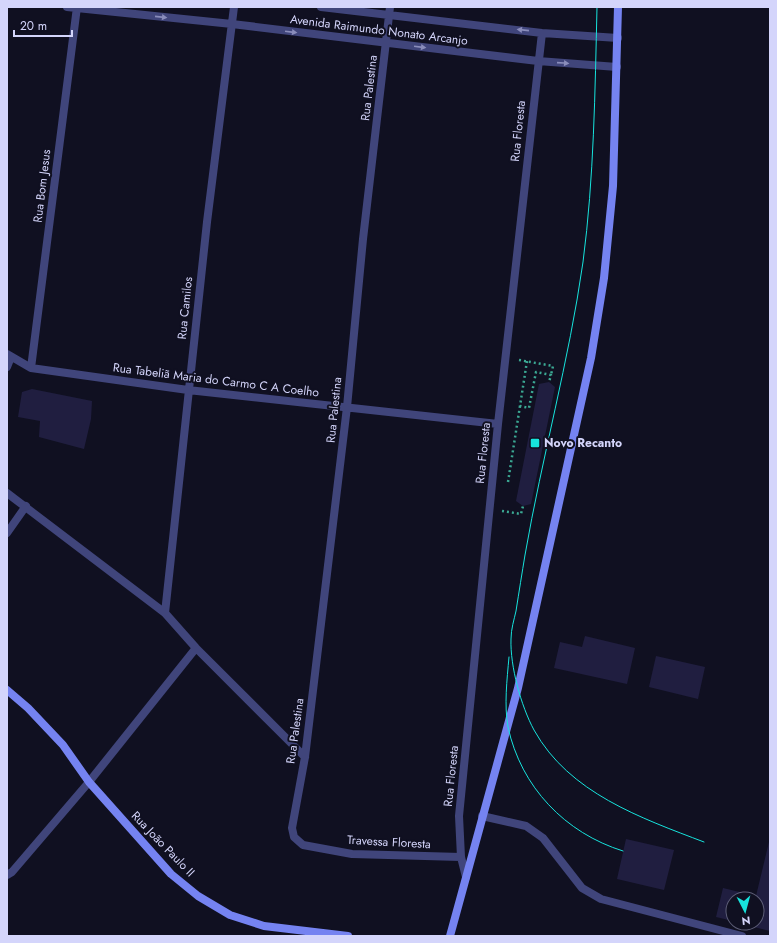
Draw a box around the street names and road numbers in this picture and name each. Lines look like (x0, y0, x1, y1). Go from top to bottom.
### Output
street label: Avenida Raimundo Nonato Arcanjo (289, 10, 469, 50)
street label: Rua Palestina (356, 54, 382, 122)
street label: Rua Floresta (506, 99, 530, 162)
street label: Rua Bom Jesus (29, 148, 55, 224)
street label: Rua Camilos (173, 276, 197, 340)
street label: Rua Tabeliã Maria do Carmo C A Coelho (112, 358, 321, 402)
street label: Rua Palestina (322, 376, 346, 444)
street label: Rua Floresta (471, 421, 495, 484)
street label: Rua Palestina (281, 697, 309, 765)
street label: Rua Floresta (439, 744, 463, 807)
street label: Rua João Paulo II (127, 807, 199, 881)
street label: Travessa Floresta (347, 831, 431, 853)

